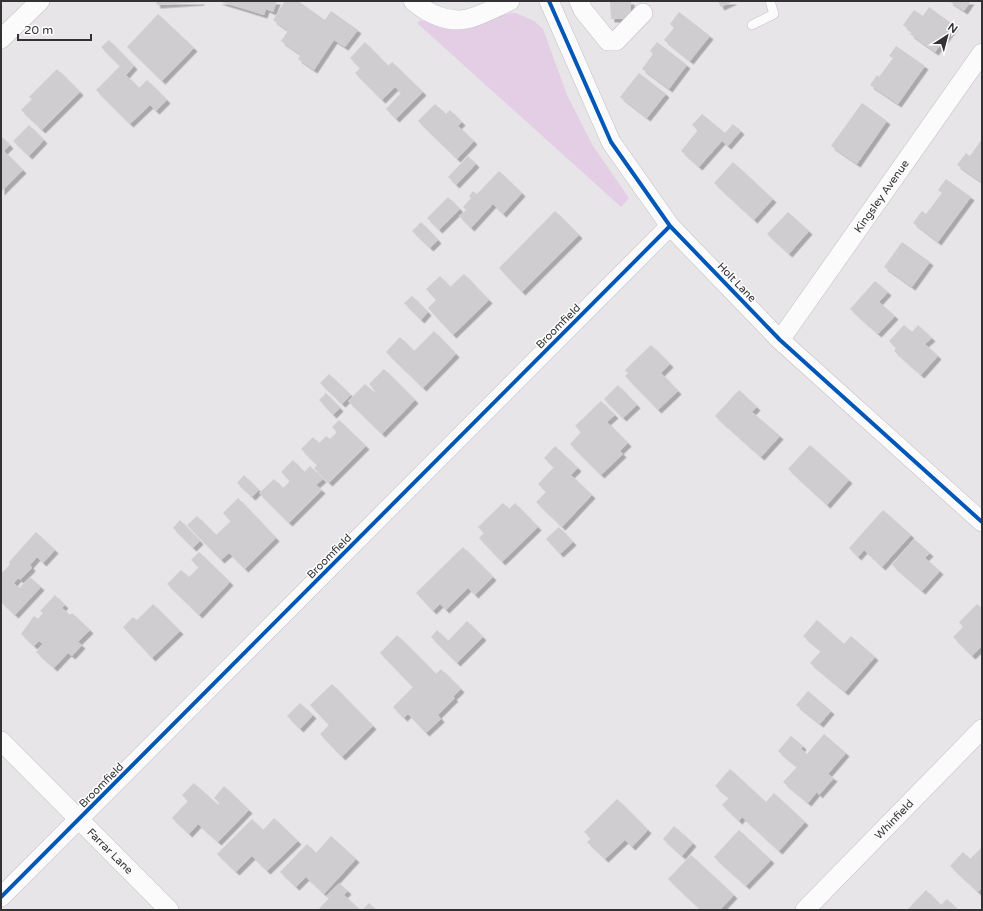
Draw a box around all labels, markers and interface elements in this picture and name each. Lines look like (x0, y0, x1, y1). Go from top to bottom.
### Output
scale bar (18, 16, 91, 42)
north arrow (927, 16, 967, 56)
text: N (945, 20, 960, 36)
text: 20 m (24, 23, 53, 37)
street label: Kingsley Avenue (852, 157, 912, 235)
street label: Holt Lane (715, 260, 759, 305)
street label: Broomfield (533, 301, 583, 351)
street label: Broomfield (304, 531, 354, 581)
street label: Broomfield (76, 760, 126, 810)
street label: Whinfield (872, 797, 916, 842)
street label: Farrar Lane (84, 826, 135, 877)

